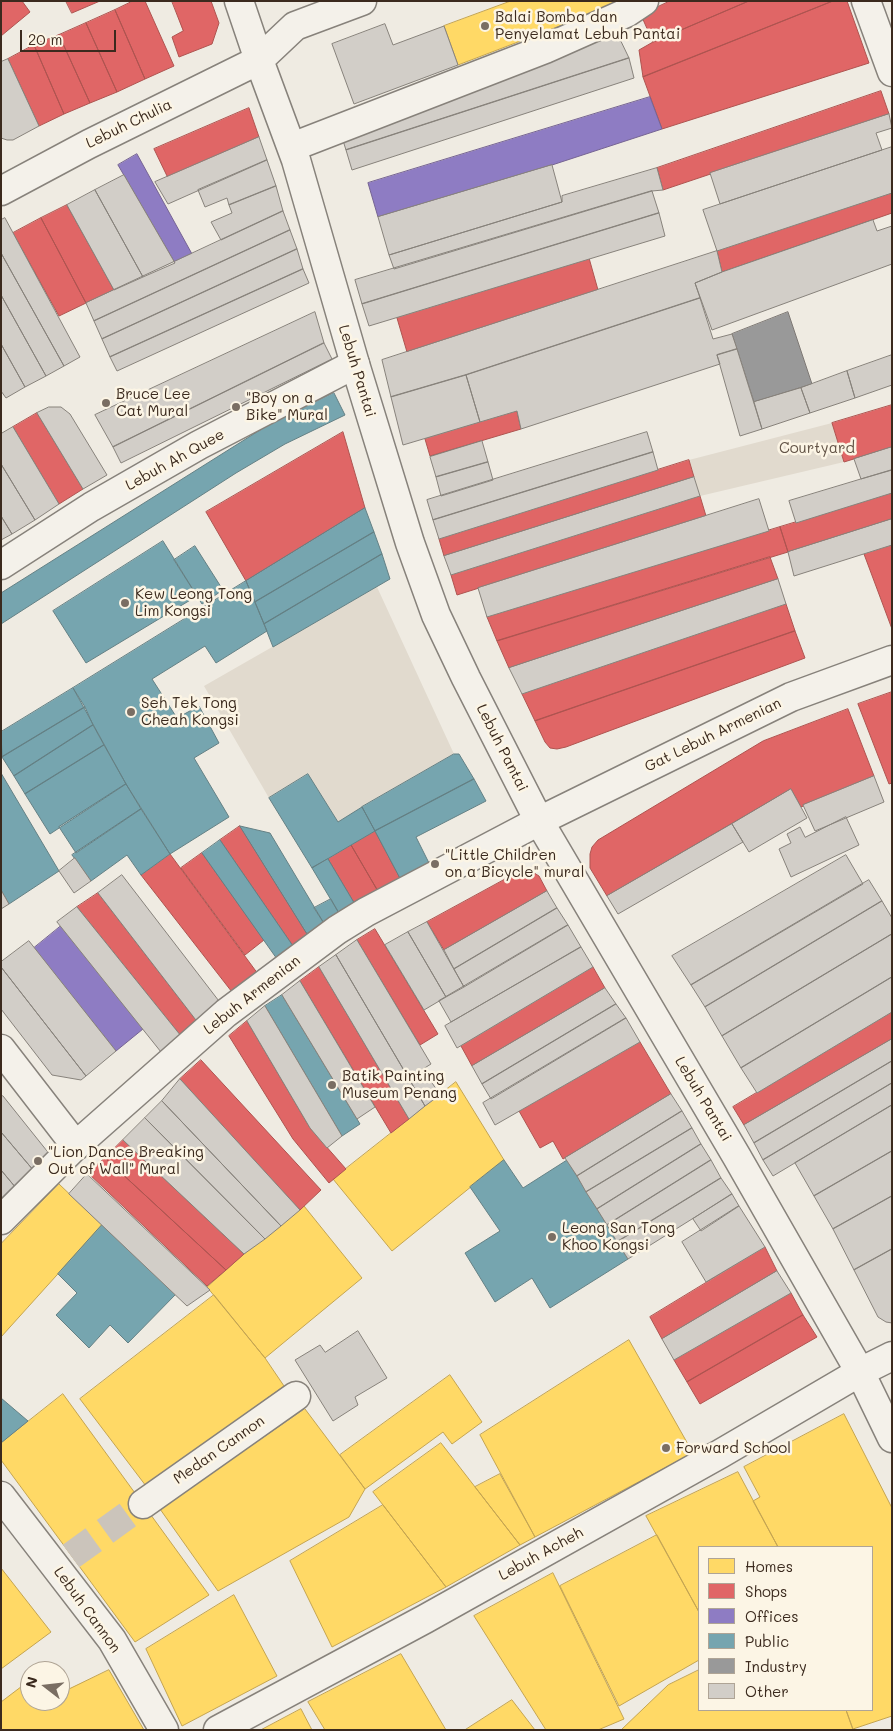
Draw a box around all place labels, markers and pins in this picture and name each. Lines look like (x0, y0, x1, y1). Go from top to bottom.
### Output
place label: Balai Bomba dan Penyelamat Lebuh Pantai (495, 8, 680, 43)
marker: Balai Bomba dan Penyelamat Lebuh Pantai (479, 20, 491, 32)
place label: Bruce Lee Cat Mural (116, 385, 190, 420)
place label: "Boy on a Bike" Mural (246, 389, 328, 424)
marker: Bruce Lee Cat Mural (100, 397, 112, 409)
marker: "Boy on a Bike" Mural (230, 401, 242, 413)
place label: Kew Leong Tong Lim Kongsi (135, 585, 252, 620)
marker: Kew Leong Tong Lim Kongsi (119, 597, 131, 609)
place label: Seh Tek Tong Cheah Kongsi (141, 694, 239, 729)
marker: Seh Tek Tong Cheah Kongsi (125, 706, 137, 718)
place label: "Little Children on a Bicycle" mural (445, 846, 584, 881)
marker: "Little Children on a Bicycle" mural (429, 858, 441, 870)
place label: Batik Painting Museum Penang (342, 1067, 457, 1102)
marker: Batik Painting Museum Penang (326, 1079, 338, 1091)
place label: "Lion Dance Breaking Out of Wall" Mural (48, 1143, 204, 1178)
marker: "Lion Dance Breaking Out of Wall" Mural (32, 1155, 44, 1167)
place label: Leong San Tong Khoo Kongsi (562, 1219, 675, 1254)
marker: Leong San Tong Khoo Kongsi (546, 1231, 558, 1243)
place label: Forward School (676, 1439, 791, 1457)
marker: Forward School (660, 1442, 672, 1454)

